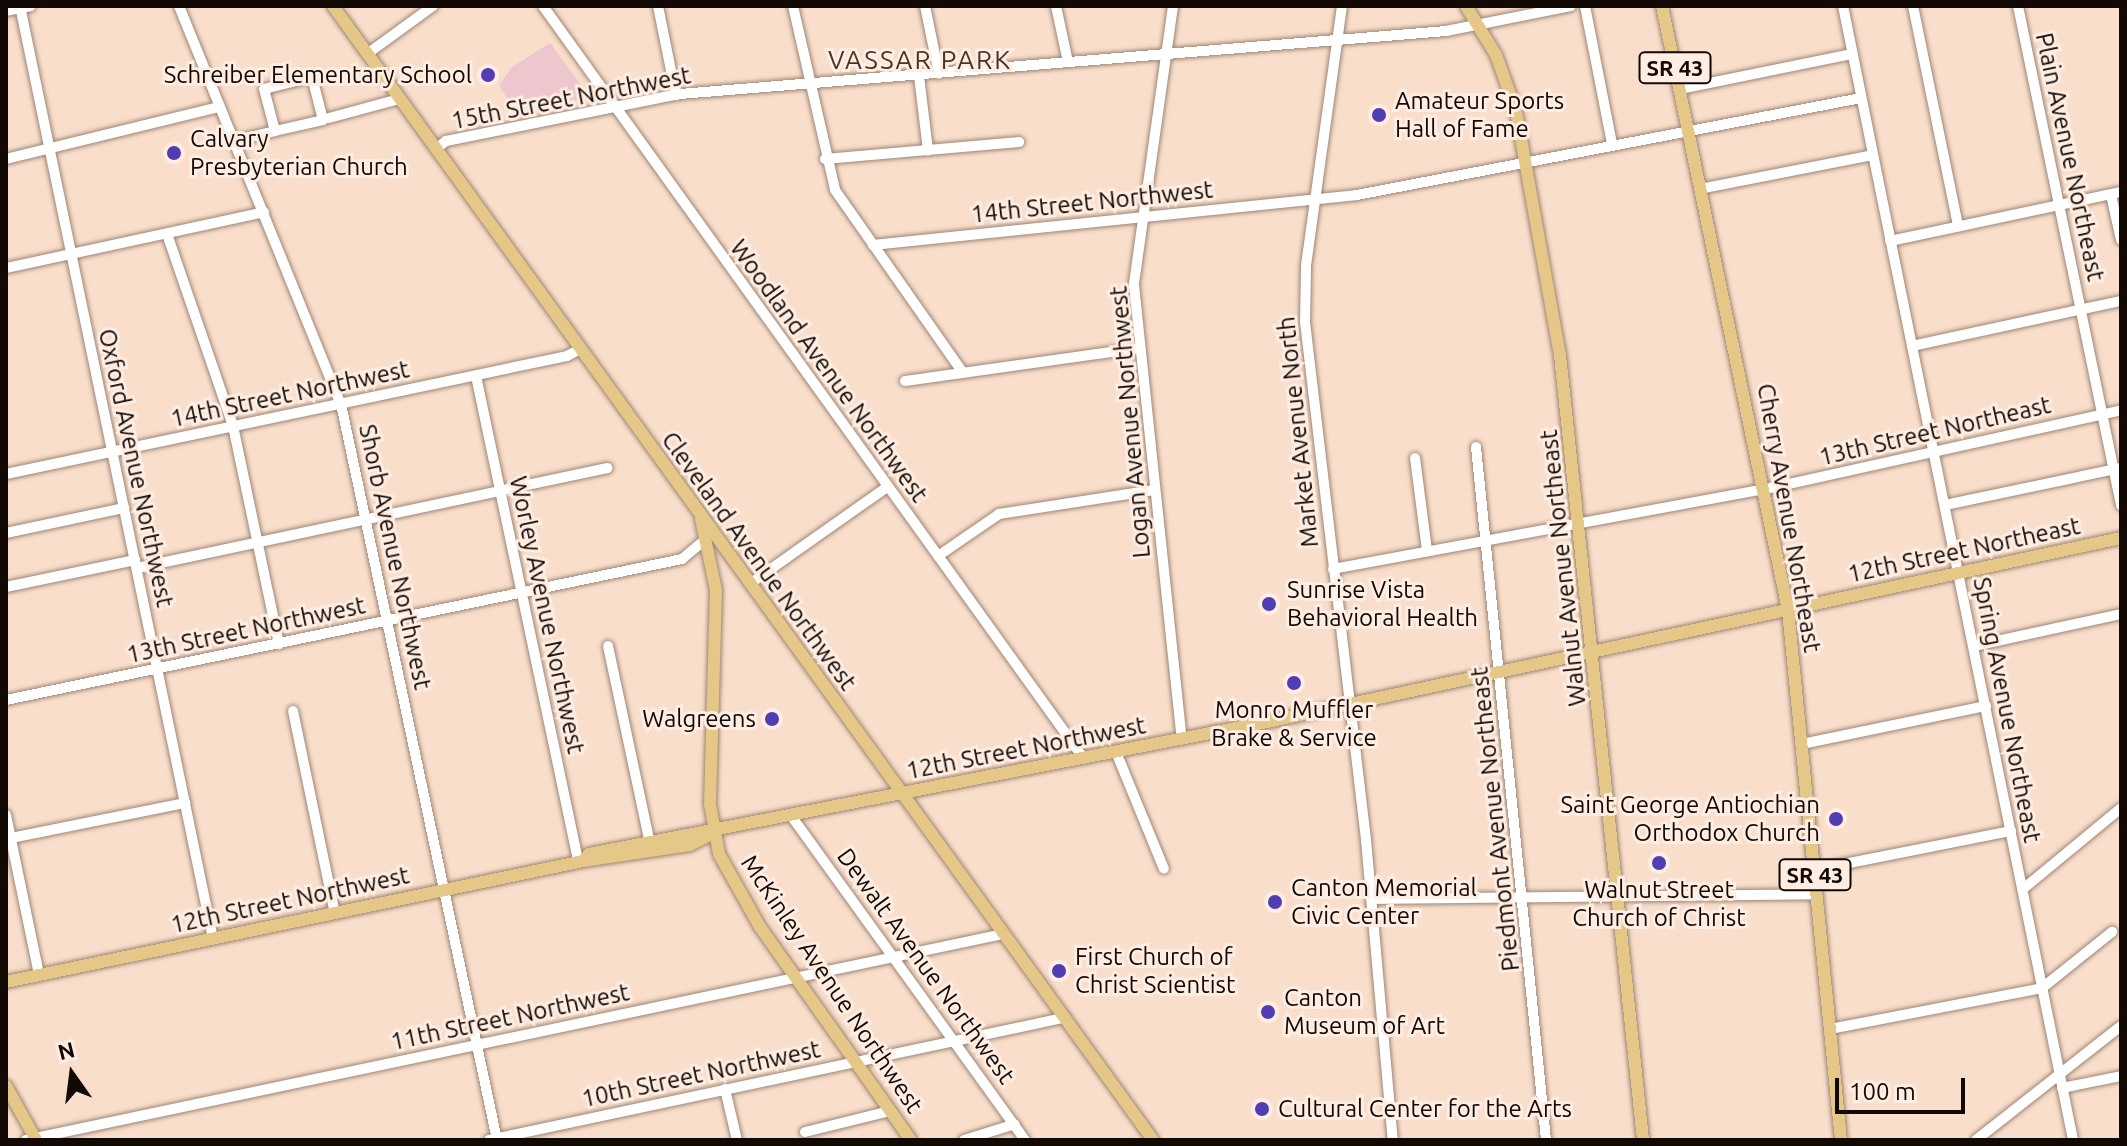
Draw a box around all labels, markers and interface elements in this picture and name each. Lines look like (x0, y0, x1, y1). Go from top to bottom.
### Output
street label: Plain Avenue Northeast (2030, 30, 2110, 284)
district label: VASSAR PARK (828, 44, 1012, 76)
road number: SR 43 (1637, 50, 1713, 86)
place label: Schreiber Elementary School (164, 61, 472, 89)
street label: 15th Street Northwest (449, 61, 693, 135)
marker: Schreiber Elementary School (479, 66, 497, 84)
place label: Amateur Sports Hall of Fame (1395, 87, 1564, 143)
marker: Amateur Sports Hall of Fame (1370, 106, 1388, 124)
place label: Calvary Presbyterian Church (190, 125, 408, 181)
marker: Calvary Presbyterian Church (165, 144, 183, 162)
street label: 14th Street Northwest (970, 175, 1214, 229)
street label: Woodland Avenue Northwest (724, 234, 934, 508)
street label: Logan Avenue Northwest (1104, 285, 1156, 559)
street label: Market Avenue North (1272, 315, 1324, 549)
street label: Oxford Avenue Northwest (92, 326, 180, 610)
street label: 14th Street Northwest (168, 355, 412, 433)
street label: Cherry Avenue Northeast (1751, 381, 1827, 655)
street label: 13th Street Northeast (1816, 390, 2054, 472)
street label: Shorb Avenue Northwest (353, 422, 437, 692)
street label: Cleveland Avenue Northwest (656, 426, 862, 696)
street label: Walnut Avenue Northeast (1534, 428, 1592, 708)
street label: Worley Avenue Northwest (503, 474, 591, 756)
street label: 12th Street Northeast (1845, 511, 2083, 589)
street label: Spring Avenue Northeast (1967, 575, 2047, 845)
place label: Sunrise Vista Behavioral Health (1287, 576, 1478, 632)
street label: 13th Street Northwest (124, 591, 368, 669)
marker: Sunrise Vista Behavioral Health (1258, 593, 1280, 615)
street label: Piedmont Avenue Northeast (1465, 665, 1525, 973)
marker: Monro Muffler Brake & Service (1285, 674, 1303, 692)
place label: Monro Muffler Brake & Service (1211, 696, 1377, 752)
place label: Walgreens (642, 705, 756, 733)
marker: Walgreens (763, 710, 781, 728)
street label: 12th Street Northwest (904, 711, 1148, 785)
place label: Saint George Antiochian Orthodox Church (1560, 791, 1820, 847)
marker: Saint George Antiochian Orthodox Church (1827, 810, 1845, 828)
street label: Dewalt Avenue Northwest (831, 843, 1021, 1089)
street label: McKinley Avenue Northwest (735, 850, 929, 1118)
marker: Walnut Street Church of Christ (1650, 854, 1668, 872)
road number: SR 43 (1777, 857, 1853, 893)
street label: 12th Street Northwest (168, 861, 412, 939)
place label: Canton Memorial Civic Center (1291, 874, 1477, 930)
place label: Walnut Street Church of Christ (1572, 876, 1746, 932)
marker: Canton Memorial Civic Center (1266, 893, 1284, 911)
place label: First Church of Christ Scientist (1075, 943, 1235, 999)
marker: First Church of Christ Scientist (1050, 962, 1068, 980)
street label: 11th Street Northwest (388, 978, 632, 1056)
place label: Canton Museum of Art (1284, 984, 1445, 1040)
marker: Canton Museum of Art (1259, 1003, 1277, 1021)
north arrow (32, 1034, 112, 1114)
street label: 10th Street Northwest (579, 1035, 823, 1113)
text: N (55, 1036, 77, 1064)
scale bar (1839, 1062, 1969, 1112)
text: 100 m (1849, 1078, 1916, 1105)
place label: Cultural Center for the Arts (1278, 1095, 1572, 1123)
marker: Cultural Center for the Arts (1253, 1100, 1271, 1118)

